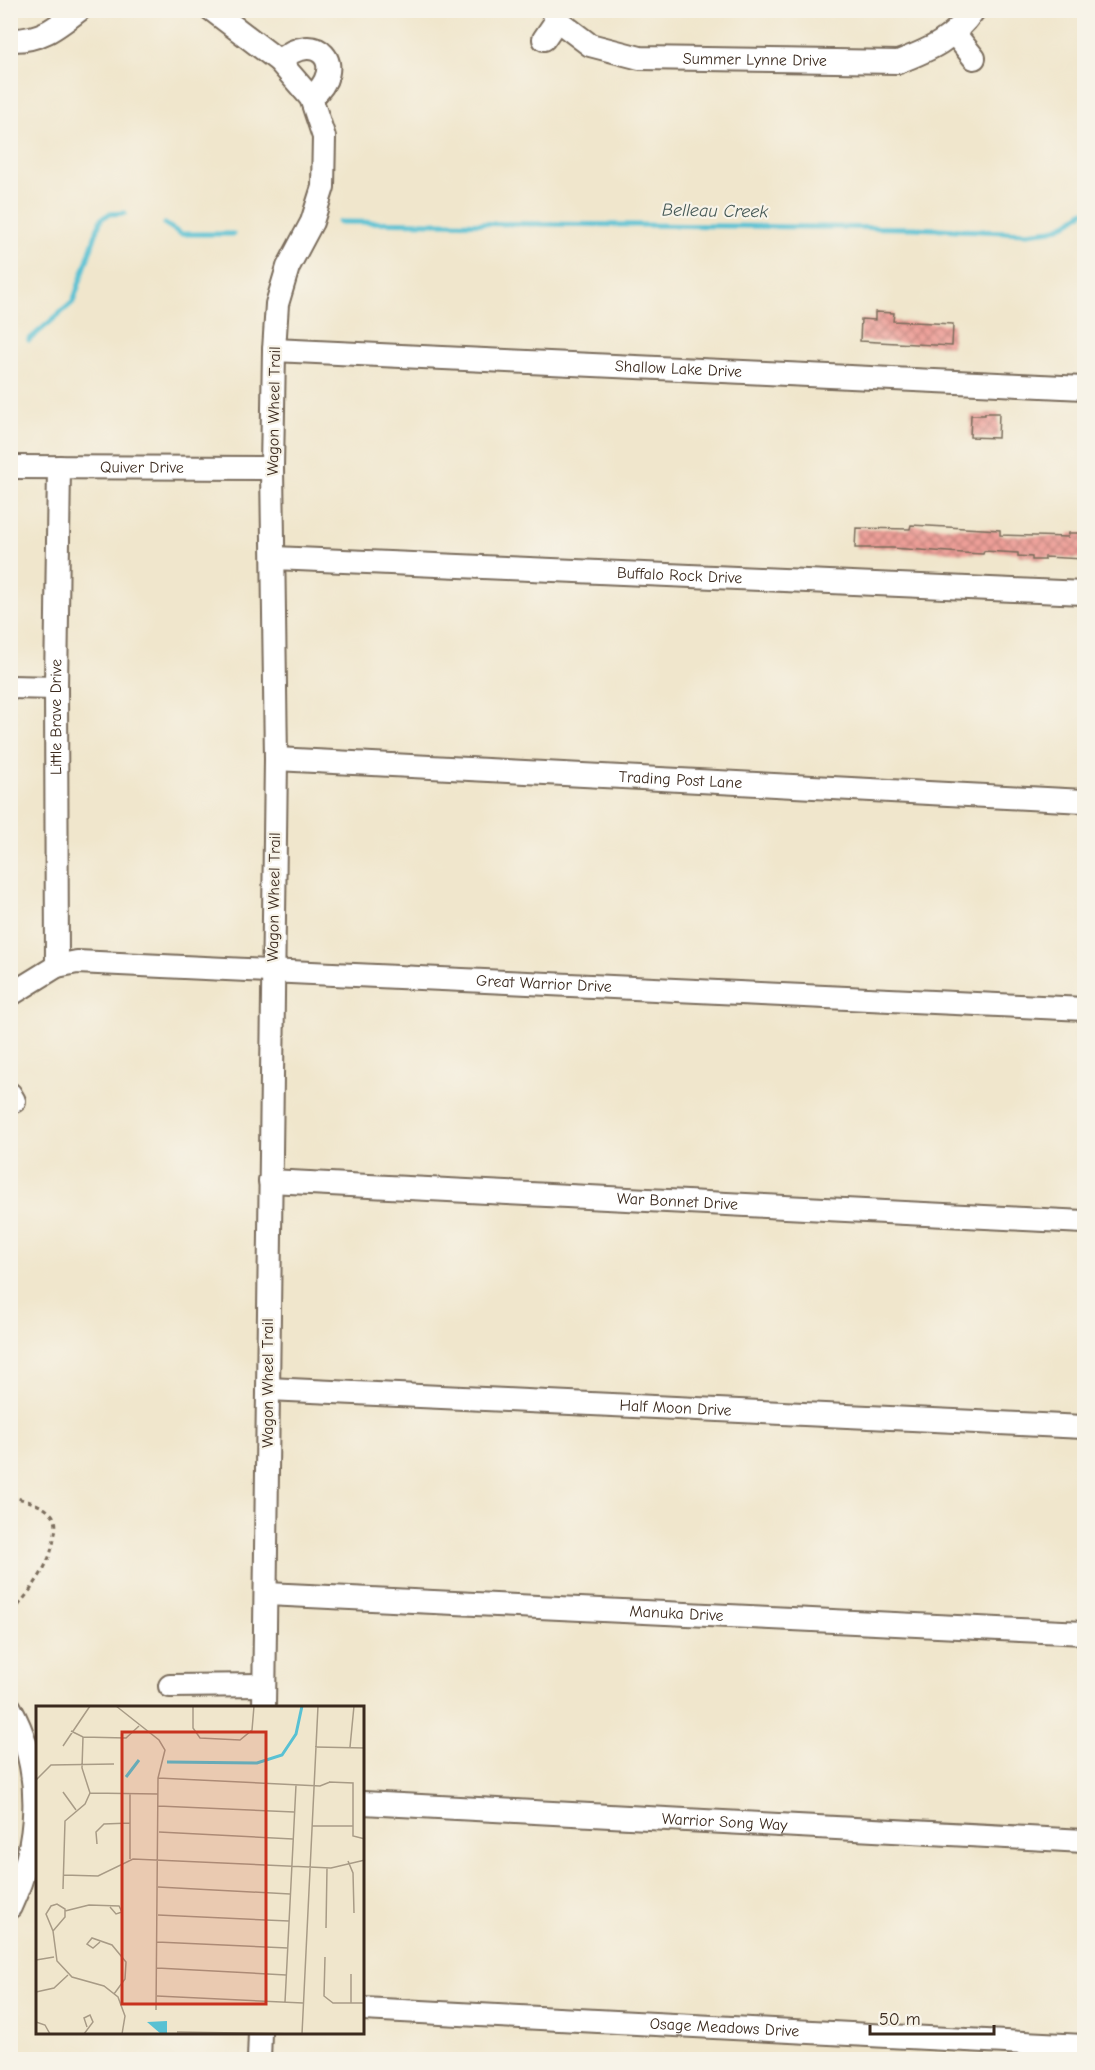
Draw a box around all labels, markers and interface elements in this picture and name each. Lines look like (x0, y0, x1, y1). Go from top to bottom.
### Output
street label: Summer Lynne Drive (683, 50, 827, 70)
water label: Belleau Creek (662, 200, 769, 222)
street label: Wagon Wheel Trail (264, 346, 284, 476)
street label: Shallow Lake Drive (615, 357, 743, 381)
street label: Quiver Drive (100, 458, 184, 477)
street label: Buffalo Rock Drive (617, 564, 743, 587)
street label: Little Brave Drive (47, 659, 65, 775)
street label: Trading Post Lane (618, 768, 743, 792)
street label: Wagon Wheel Trail (264, 832, 284, 962)
street label: Great Warrior Drive (476, 972, 612, 996)
street label: War Bonnet Drive (616, 1189, 739, 1214)
street label: Wagon Wheel Trail (259, 1318, 277, 1448)
street label: Half Moon Drive (619, 1396, 732, 1420)
street label: Manuka Drive (629, 1602, 724, 1625)
inset map (36, 1706, 364, 2034)
street label: Warrior Song Way (661, 1810, 789, 1834)
scale bar (870, 1998, 994, 2036)
text: 50 m (879, 2009, 921, 2030)
street label: Osage Meadows Drive (649, 2015, 800, 2040)

